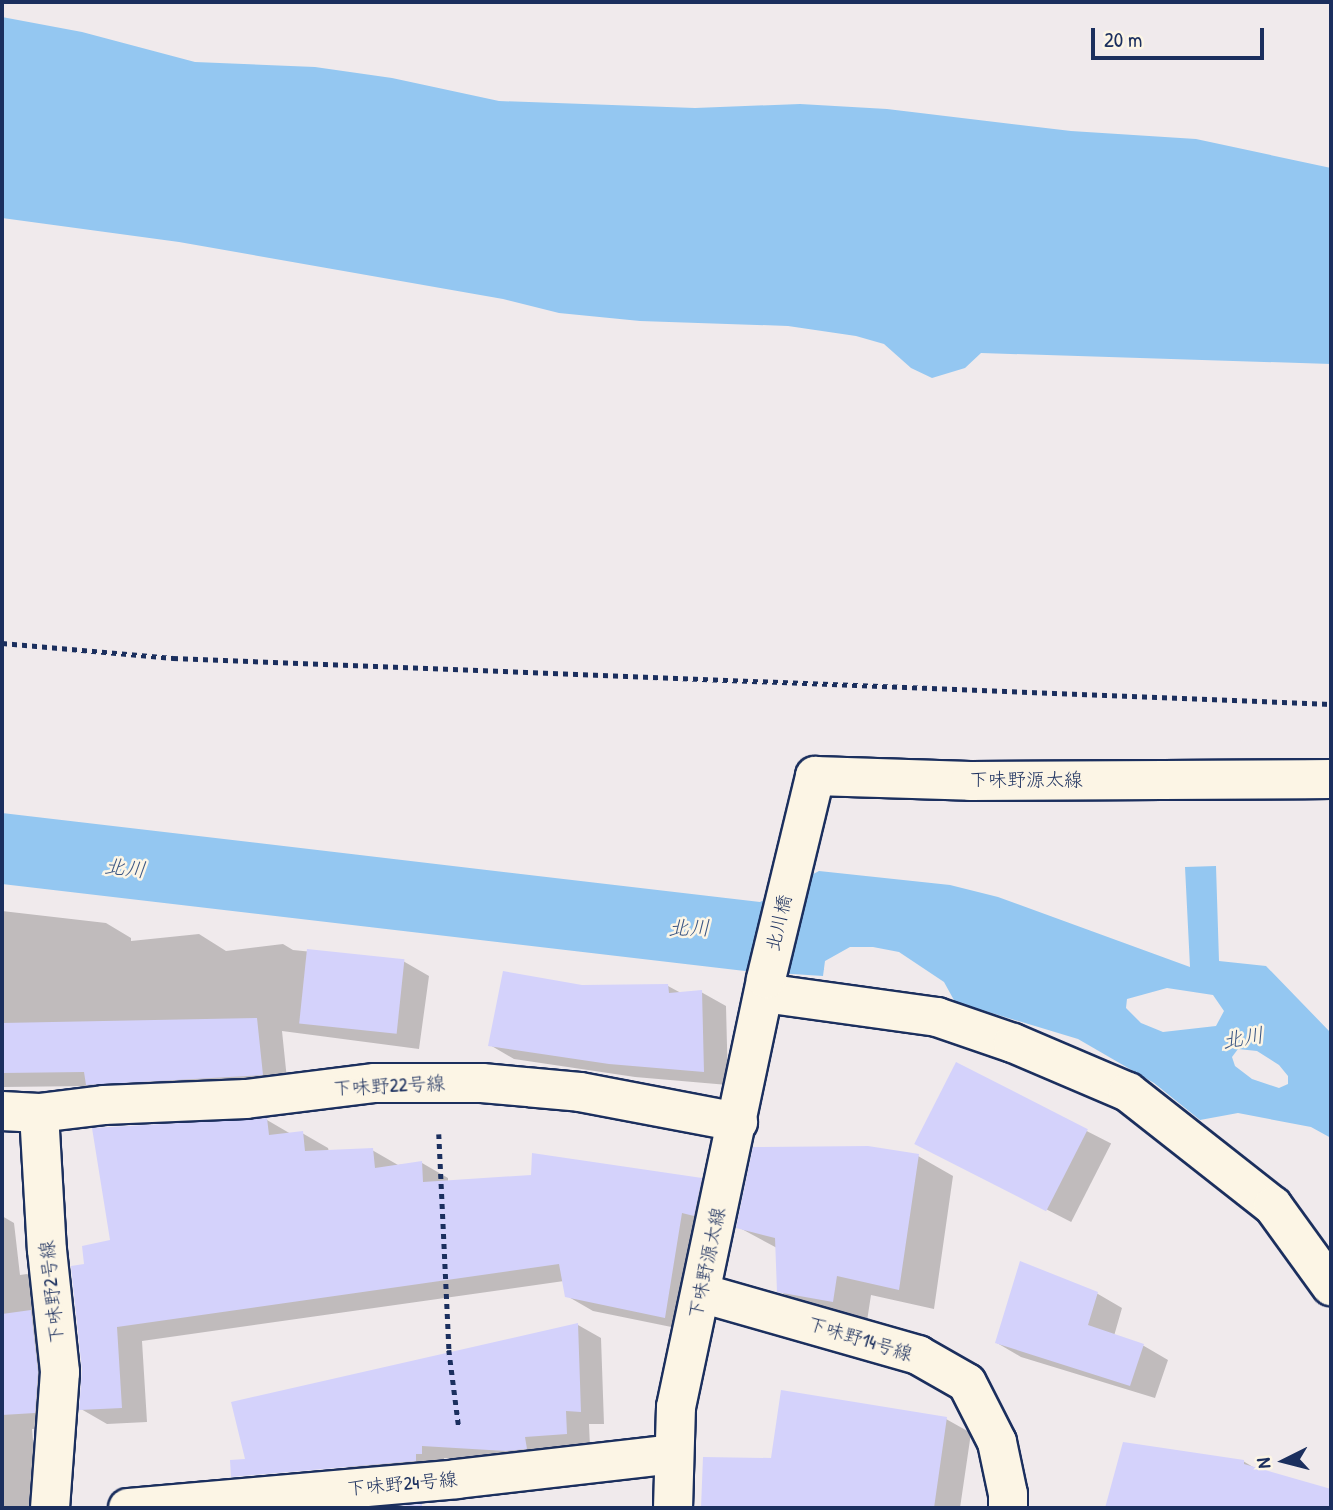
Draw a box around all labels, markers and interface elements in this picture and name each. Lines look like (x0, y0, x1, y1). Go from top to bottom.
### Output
scale bar (1095, 14, 1268, 58)
text: 20 m (1104, 25, 1142, 54)
street label: 下味野源太線 (969, 769, 1083, 791)
water label: 北川 (103, 853, 147, 883)
street label: 北川橋 (761, 893, 797, 953)
water label: 北川 (668, 915, 710, 941)
water label: 北川 (1220, 1022, 1266, 1054)
street label: 下味野22号線 (332, 1072, 446, 1100)
street label: 下味野源太線 (684, 1205, 730, 1321)
street label: 下味野2号線 (35, 1239, 69, 1345)
street label: 下味野14号線 (805, 1312, 915, 1366)
north arrow (1249, 1426, 1319, 1496)
text: N (1250, 1457, 1277, 1470)
street label: 下味野24号線 (346, 1468, 458, 1500)

